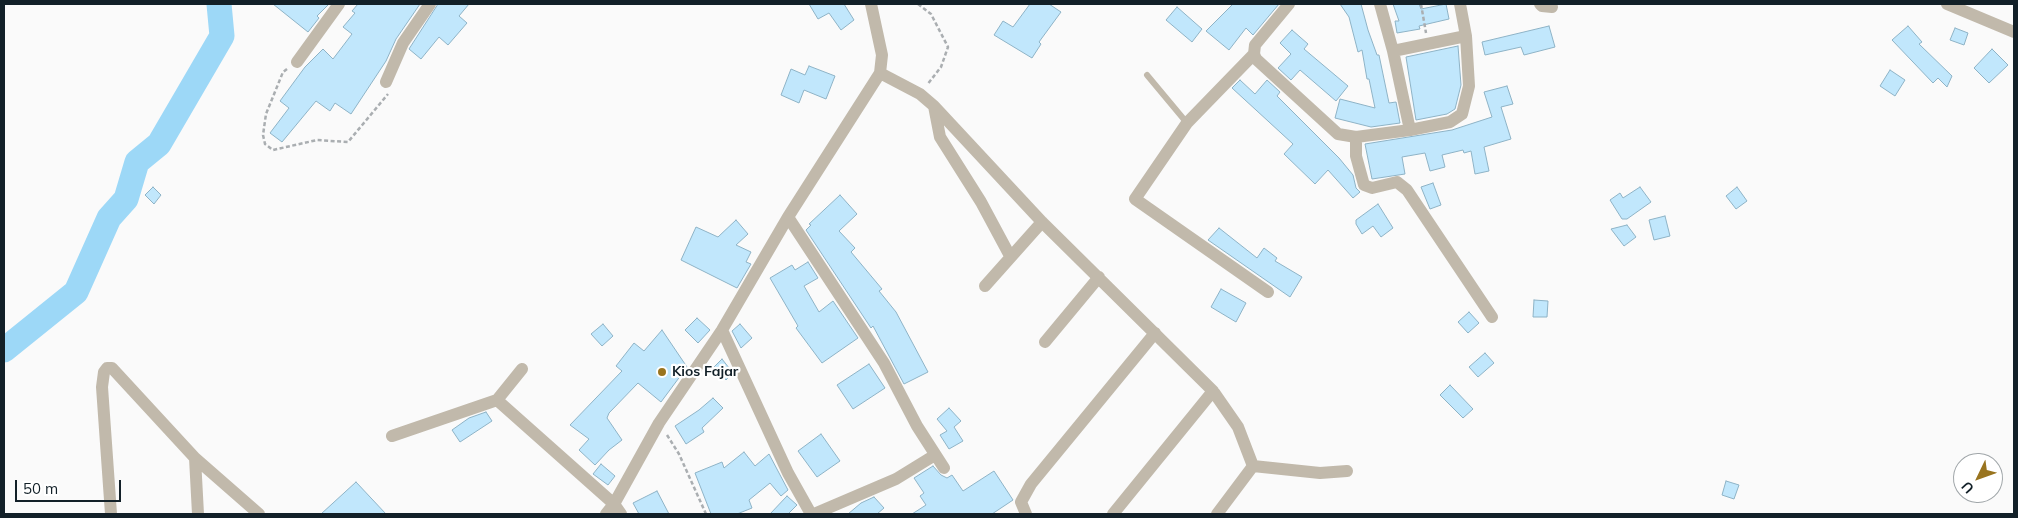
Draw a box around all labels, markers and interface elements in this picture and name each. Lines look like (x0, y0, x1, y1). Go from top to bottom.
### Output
place label: Kios Fajar (672, 364, 738, 380)
marker: Kios Fajar (656, 366, 668, 378)
north arrow (1953, 453, 2003, 503)
scale bar (18, 470, 124, 502)
text: U (1957, 477, 1978, 497)
text: 50 m (23, 479, 58, 498)

